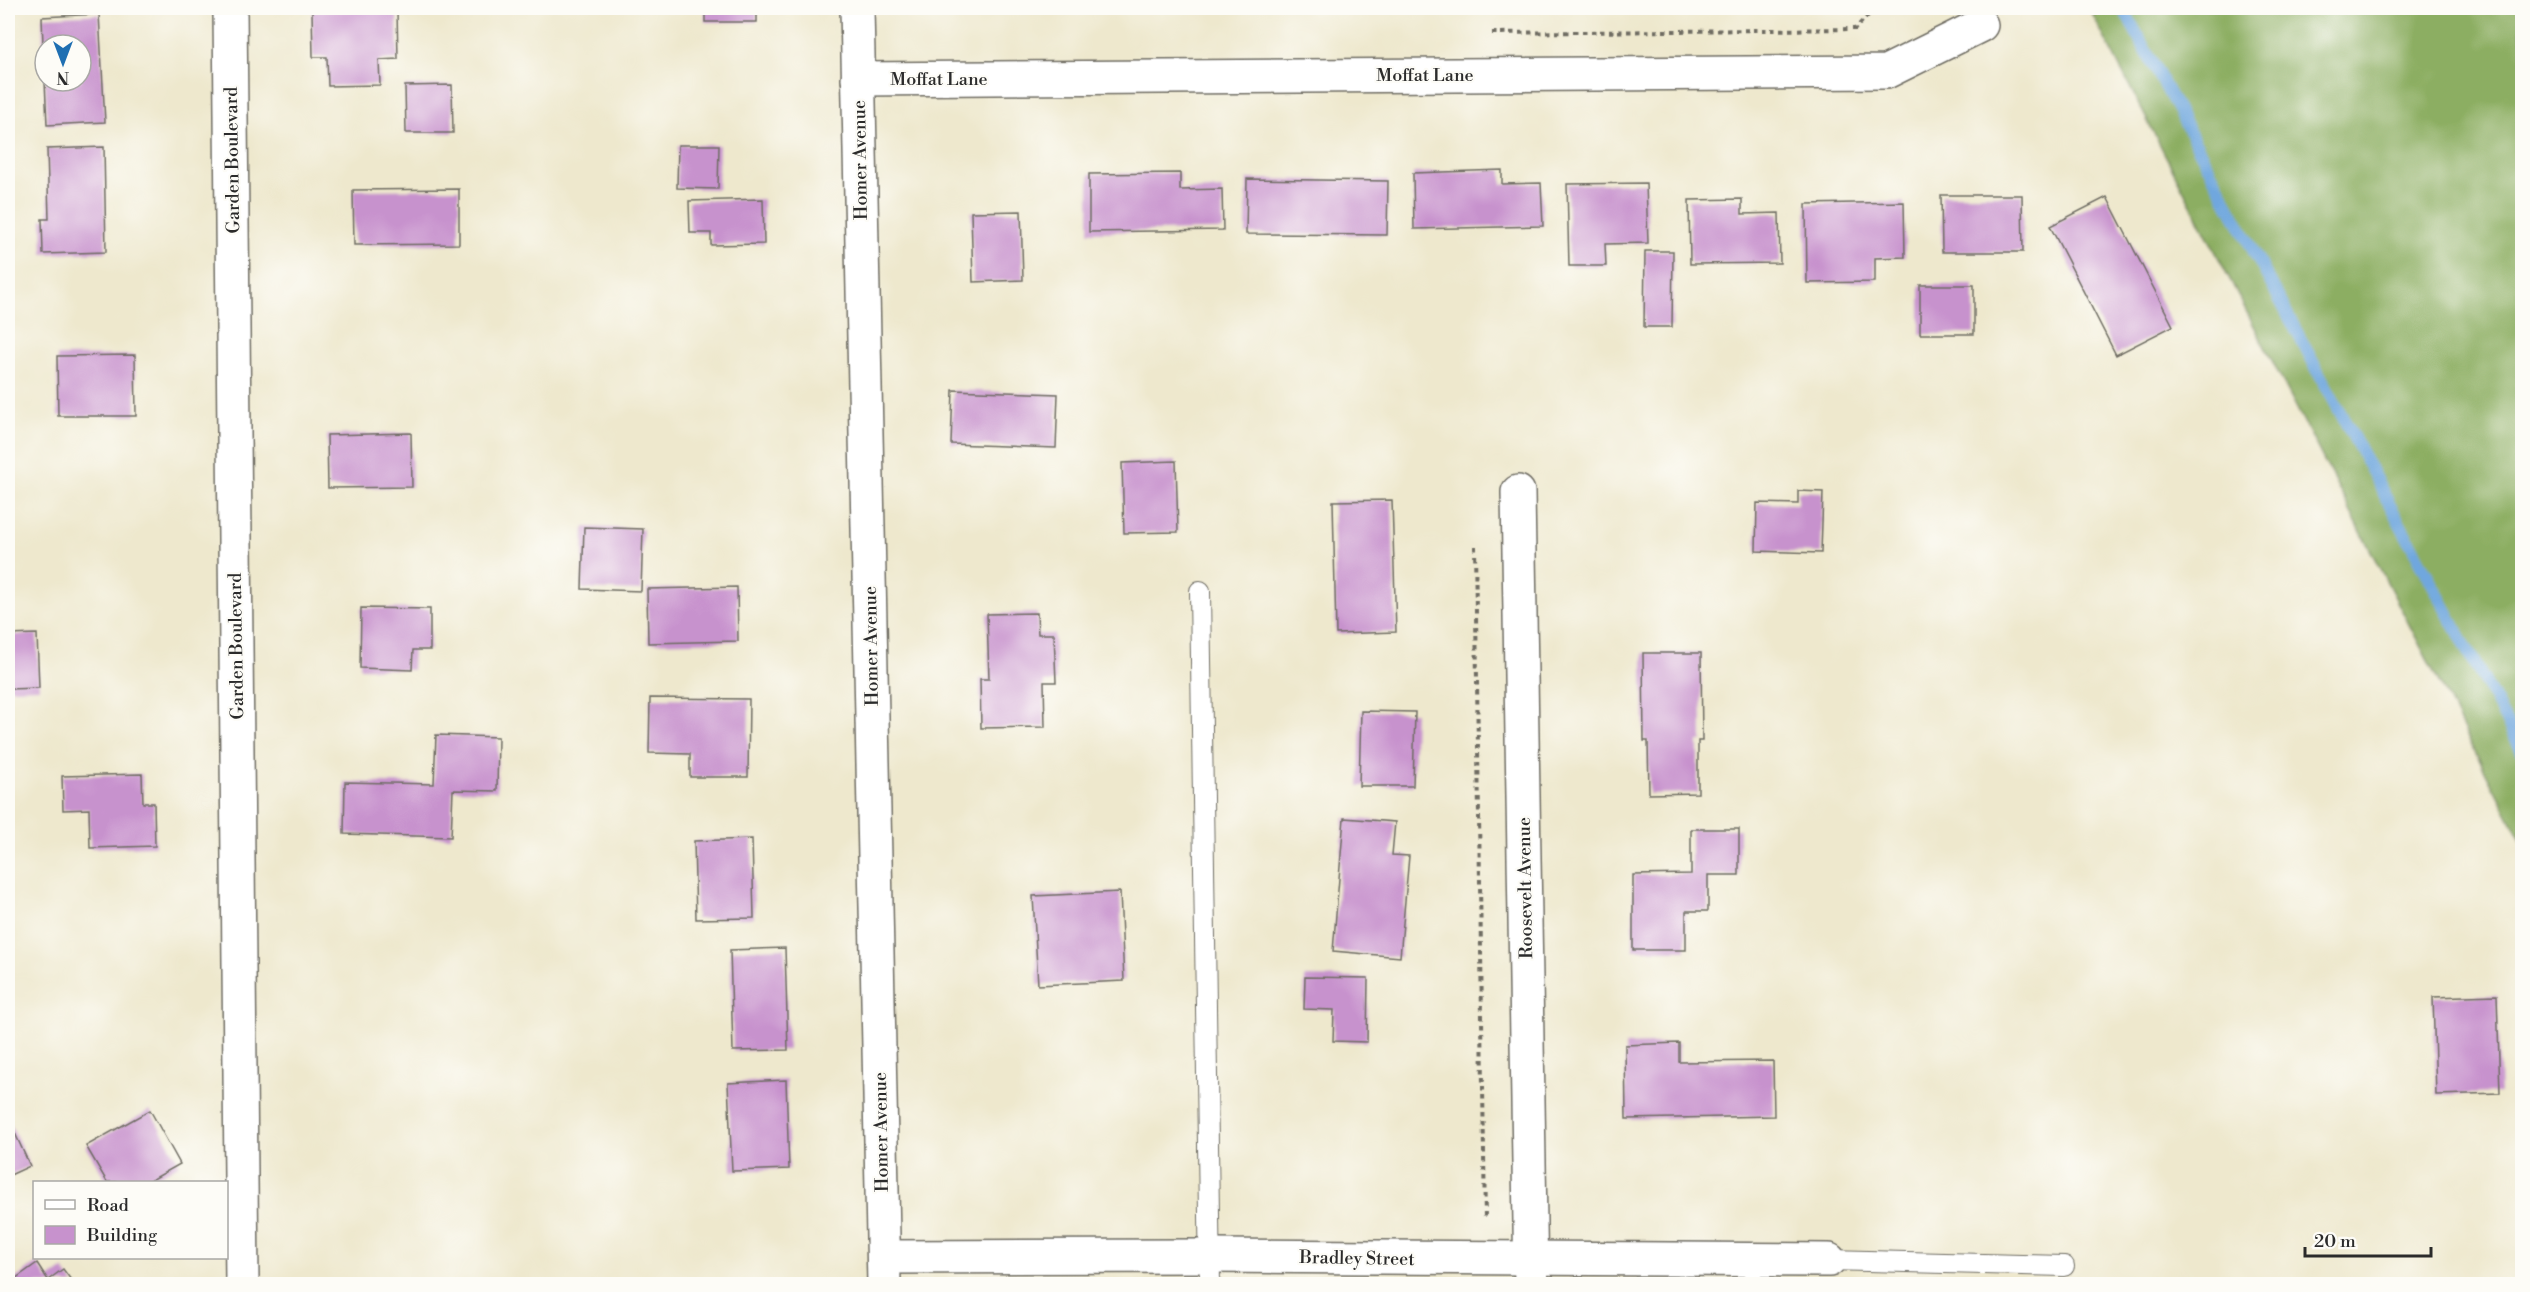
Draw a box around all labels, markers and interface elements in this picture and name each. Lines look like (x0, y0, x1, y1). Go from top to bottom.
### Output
north arrow (33, 33, 93, 93)
street label: Moffat Lane (1376, 64, 1474, 87)
text: N (56, 67, 69, 87)
street label: Moffat Lane (890, 68, 988, 91)
street label: Garden Boulevard (220, 86, 245, 234)
street label: Homer Avenue (848, 100, 873, 220)
street label: Garden Boulevard (224, 572, 249, 720)
street label: Homer Avenue (859, 586, 884, 706)
street label: Roosevelt Avenue (1513, 817, 1538, 959)
street label: Homer Avenue (869, 1072, 894, 1192)
legend (33, 1181, 228, 1259)
text: Road (87, 1194, 130, 1217)
scale bar (2305, 1220, 2431, 1258)
text: Building (86, 1224, 158, 1247)
text: 20 m (2314, 1230, 2356, 1253)
street label: Bradley Street (1298, 1246, 1415, 1271)

